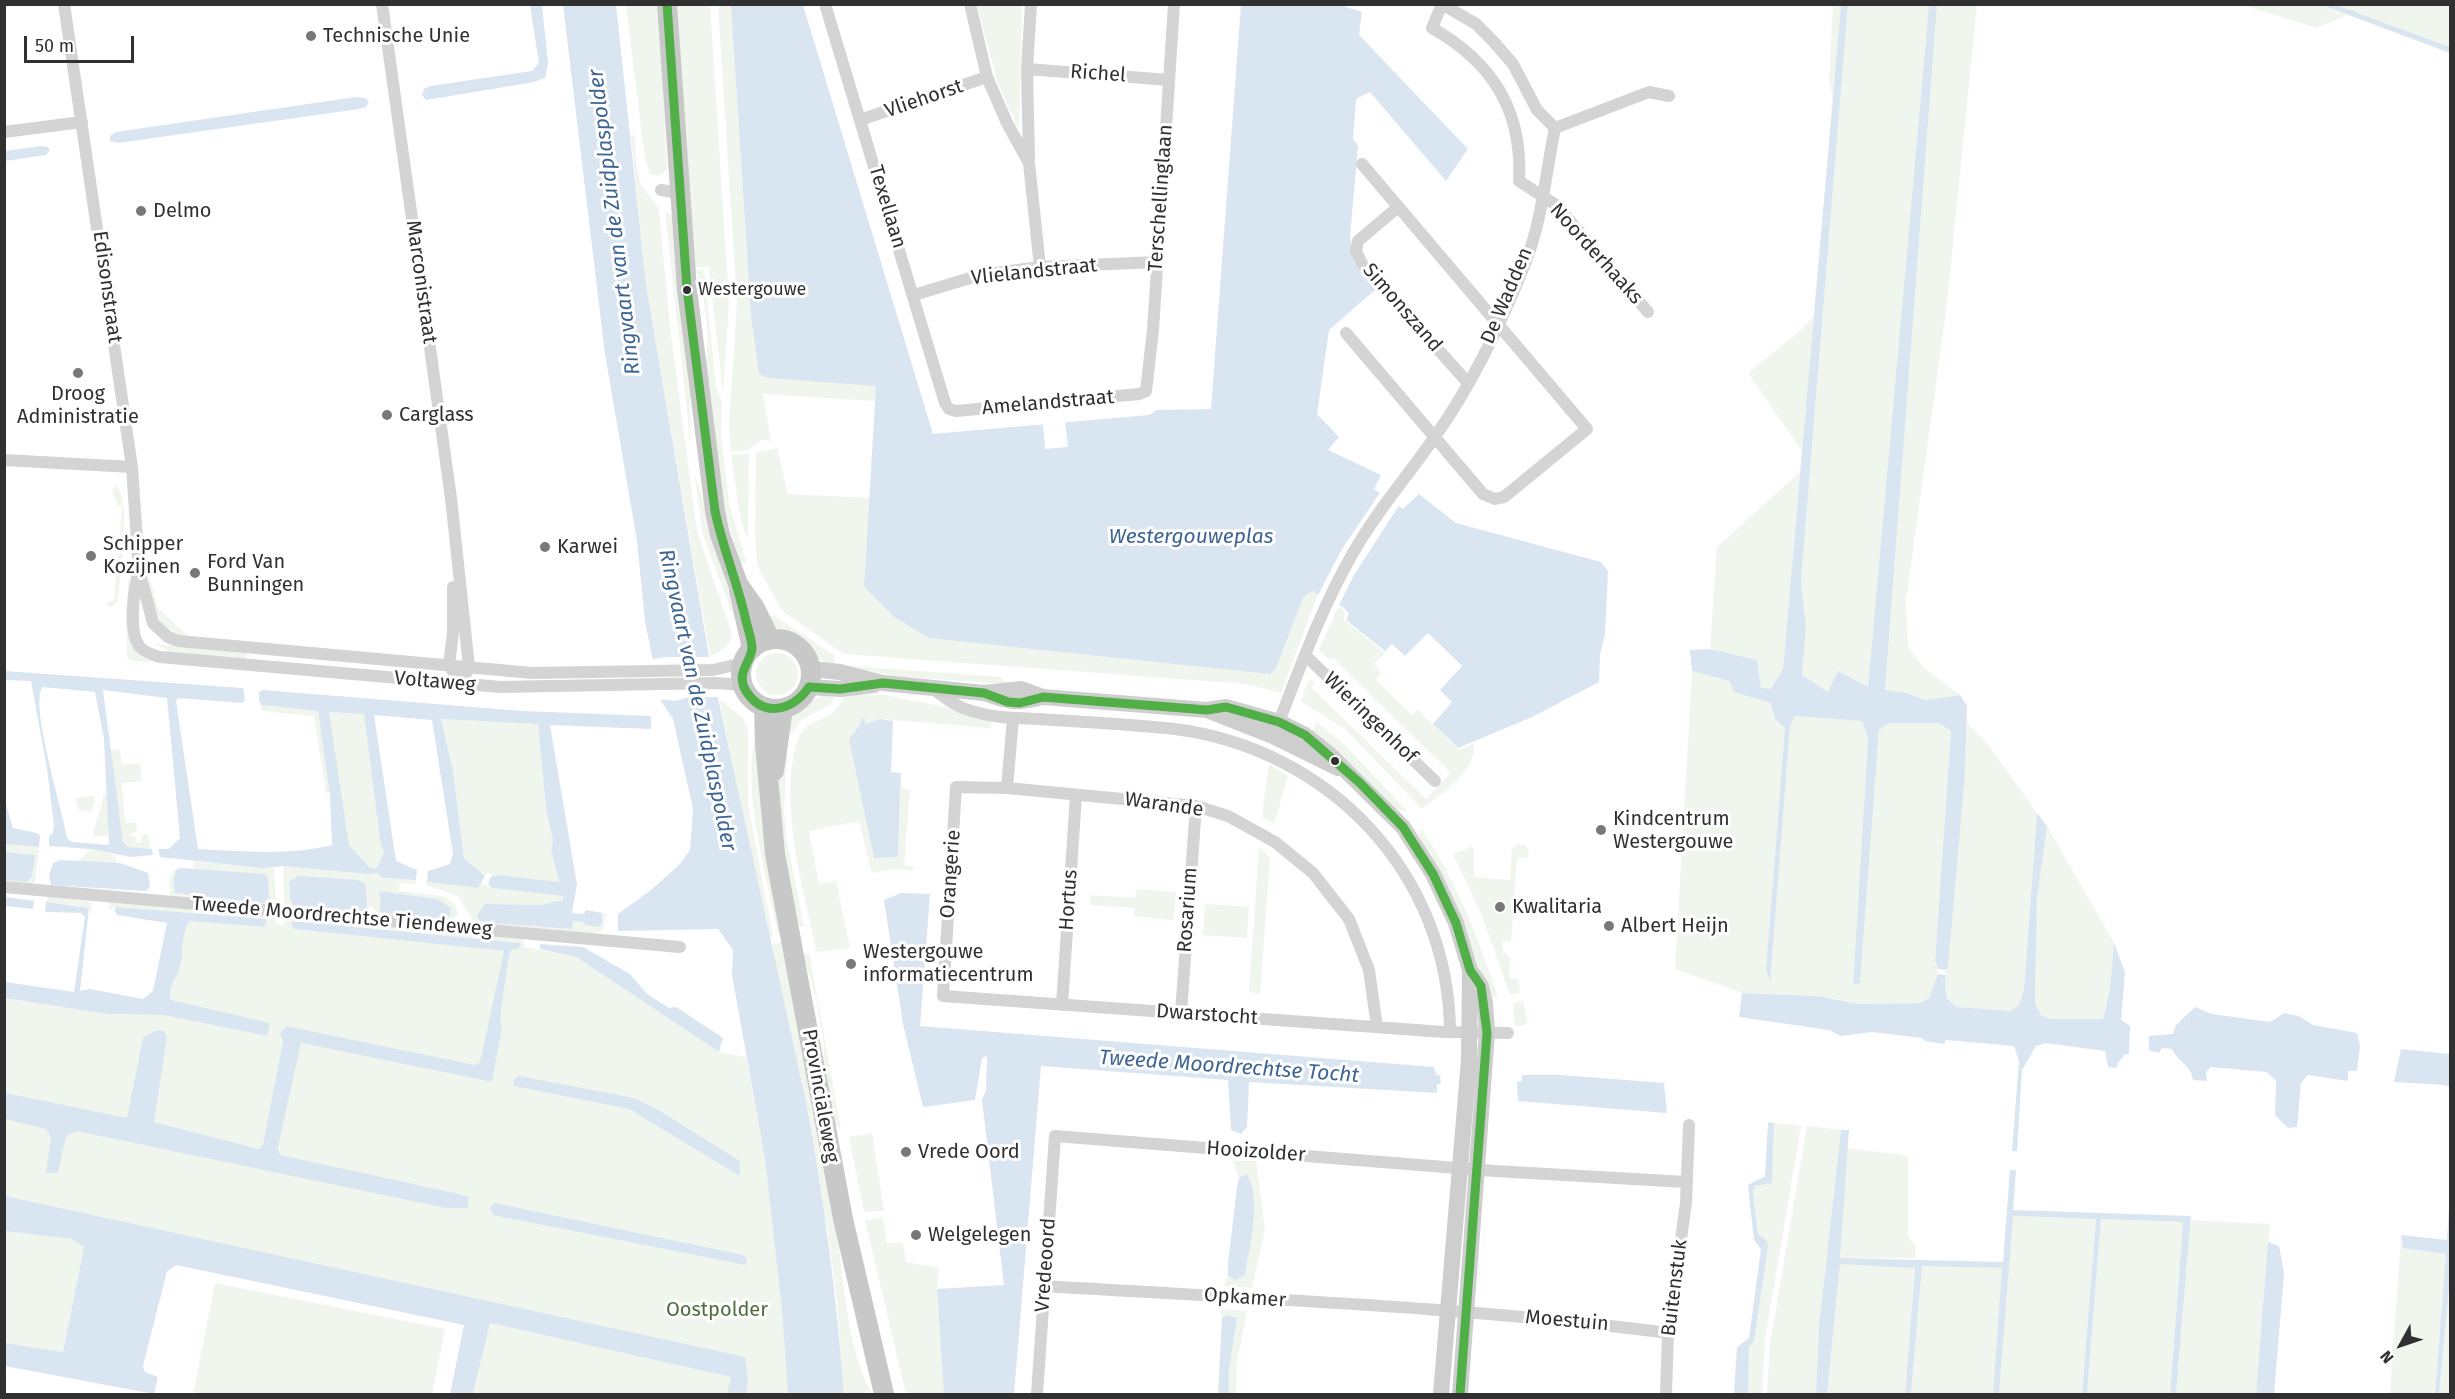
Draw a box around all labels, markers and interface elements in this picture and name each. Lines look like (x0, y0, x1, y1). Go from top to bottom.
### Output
scale bar (27, 24, 136, 62)
place label: Technische Unie (323, 24, 470, 48)
marker: Technische Unie (304, 29, 318, 43)
text: 50 m (35, 35, 74, 57)
street label: Richel (1069, 60, 1127, 88)
water label: Ringvaart van de Zuidplaspolder (584, 68, 646, 376)
street label: Vliehorst (882, 74, 966, 124)
street label: Terschellinglaan (1144, 123, 1178, 273)
street label: Texellaan (863, 163, 911, 251)
place label: Delmo (153, 199, 211, 223)
street label: Noorderhaaks (1544, 199, 1648, 309)
marker: Delmo (134, 204, 148, 218)
street label: Marconistraat (400, 219, 442, 345)
street label: Edisonstraat (87, 229, 127, 345)
street label: De Wadden (1476, 244, 1538, 348)
street label: Vlielandstraat (970, 253, 1098, 291)
street label: Simonszand (1357, 259, 1447, 357)
place label: Westergouwe (698, 279, 806, 301)
marker: Westergouwe (681, 284, 693, 296)
marker: Droog Administratie (71, 366, 85, 380)
place label: Droog Administratie (17, 382, 139, 429)
street label: Amelandstraat (981, 385, 1115, 421)
place label: Carglass (399, 403, 474, 427)
marker: Carglass (380, 408, 394, 422)
water label: Westergouweplas (1109, 524, 1273, 550)
place label: Schipper Kozijnen (103, 532, 183, 579)
place label: Karwei (557, 535, 618, 559)
marker: Karwei (538, 540, 552, 554)
water label: Ringvaart van de Zuidplaspolder (653, 547, 741, 853)
marker: Schipper Kozijnen (84, 549, 98, 563)
place label: Ford Van Bunningen (207, 550, 304, 597)
marker: Ford Van Bunningen (188, 566, 202, 580)
street label: Voltaweg (393, 666, 477, 698)
street label: Wieringenhof (1318, 667, 1422, 769)
unlabelled marker (1329, 755, 1341, 767)
street label: Warande (1123, 788, 1205, 822)
place label: Kindcentrum Westergouwe (1613, 807, 1733, 854)
marker: Kindcentrum Westergouwe (1594, 823, 1608, 837)
street label: Orangerie (936, 829, 966, 919)
street label: Rosarium (1173, 866, 1203, 954)
street label: Hortus (1055, 869, 1083, 931)
street label: Tweede Moordrechtse Tiendeweg (191, 892, 493, 942)
place label: Kwalitaria (1512, 895, 1602, 919)
marker: Kwalitaria (1493, 900, 1507, 914)
place label: Albert Heijn (1621, 914, 1729, 938)
marker: Albert Heijn (1602, 919, 1616, 933)
place label: Westergouwe informatiecentrum (863, 940, 1034, 987)
marker: Westergouwe informatiecentrum (844, 957, 858, 971)
street label: Dwarstocht (1155, 999, 1259, 1031)
street label: Provincialeweg (796, 1027, 844, 1165)
water label: Tweede Moordrechtse Tocht (1098, 1045, 1360, 1089)
street label: Hooizolder (1206, 1137, 1306, 1167)
place label: Vrede Oord (918, 1140, 1020, 1164)
marker: Vrede Oord (899, 1145, 913, 1159)
street label: Vredeoord (1031, 1217, 1061, 1313)
place label: Welgelegen (928, 1223, 1031, 1247)
marker: Welgelegen (909, 1228, 923, 1242)
street label: Buitenstuk (1657, 1238, 1693, 1338)
street label: Opkamer (1203, 1283, 1287, 1313)
park label: Oostpolder (666, 1298, 768, 1322)
street label: Moestuin (1524, 1305, 1610, 1337)
north arrow (2371, 1315, 2431, 1375)
text: N (2376, 1347, 2398, 1367)

